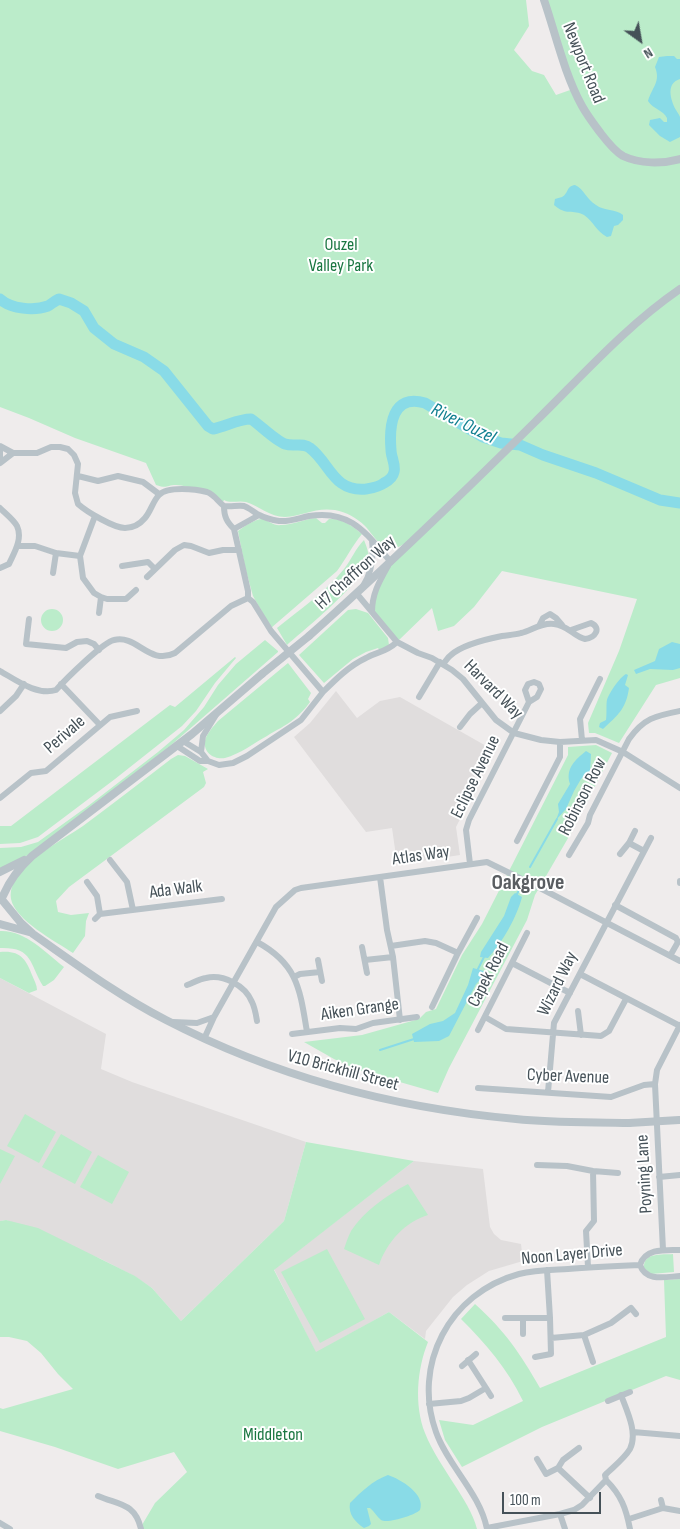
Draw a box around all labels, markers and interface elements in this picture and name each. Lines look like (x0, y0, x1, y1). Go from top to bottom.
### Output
north arrow (615, 15, 665, 65)
street label: Newport Road (557, 20, 609, 106)
text: N (641, 44, 656, 62)
park label: Ouzel Valley Park (309, 234, 373, 276)
water label: River Ouzel (427, 399, 499, 449)
street label: H7 Chaffron Way (311, 531, 401, 615)
street label: Harvard Way (459, 656, 527, 724)
street label: Perivale (40, 711, 90, 759)
street label: Eclipse Avenue (447, 732, 505, 822)
street label: Robinson Row (554, 755, 612, 839)
street label: Atlas Way (391, 841, 451, 871)
district label: Oakgrove (492, 870, 564, 896)
street label: Ada Walk (148, 876, 204, 904)
street label: Capek Road (464, 939, 514, 1011)
street label: Wizard Way (533, 948, 583, 1020)
street label: Aiken Grange (320, 994, 400, 1026)
street label: V10 Brickhill Street (285, 1046, 401, 1096)
street label: Cyber Avenue (526, 1065, 610, 1089)
street label: Poyning Lane (632, 1134, 658, 1214)
street label: Noon Layer Drive (520, 1240, 624, 1270)
park label: Middleton (243, 1424, 303, 1446)
scale bar (505, 1482, 604, 1514)
text: 100 m (510, 1491, 541, 1510)

